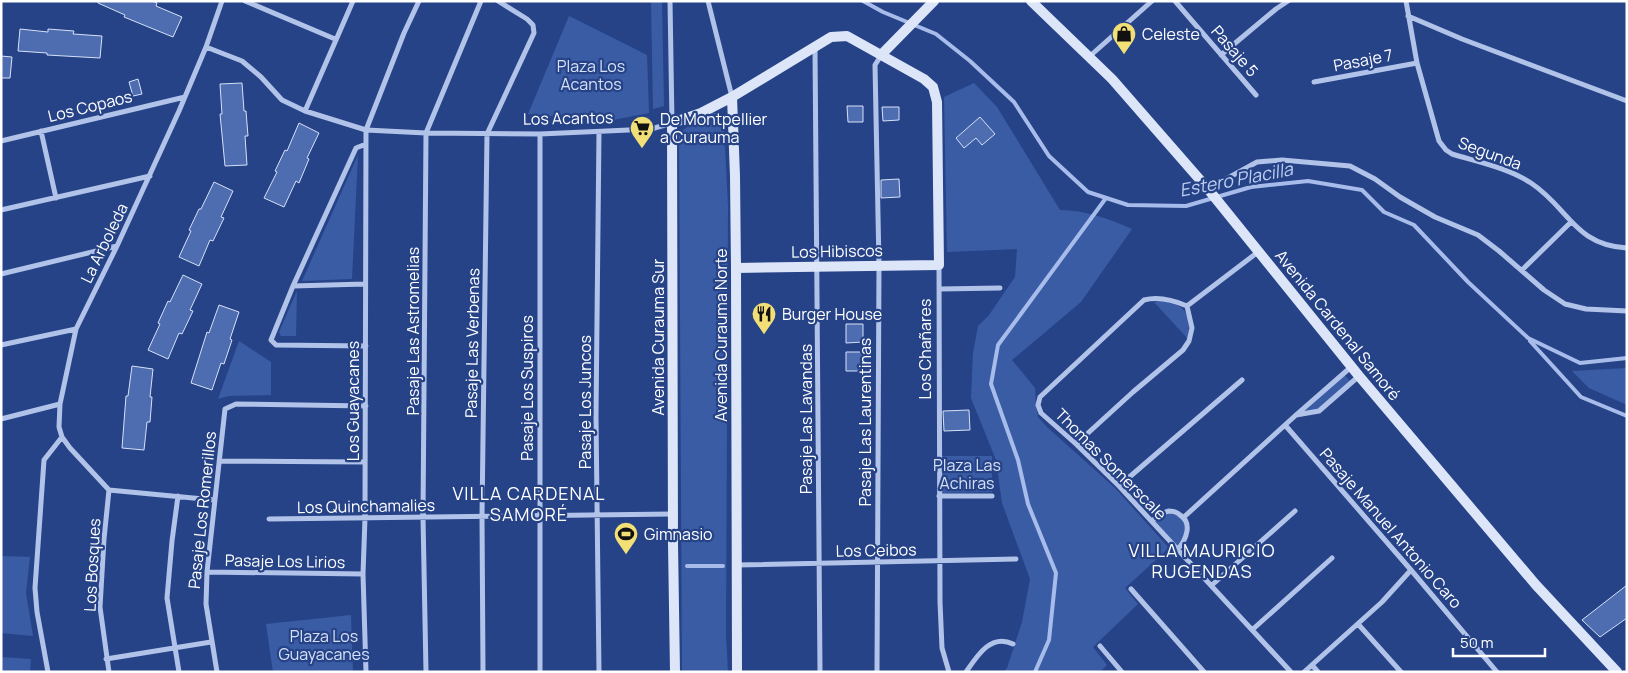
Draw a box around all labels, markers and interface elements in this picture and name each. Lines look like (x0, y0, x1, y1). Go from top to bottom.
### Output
shop icon: Celeste (1111, 21, 1137, 55)
street label: Pasaje 5 (1207, 21, 1263, 81)
place label: Celeste (1142, 23, 1200, 45)
street label: Pasaje 7 (1331, 43, 1395, 77)
park label: Plaza Los Acantos (557, 55, 625, 95)
street label: Los Copaos (46, 85, 134, 127)
street label: Los Acantos (523, 106, 613, 130)
place label: De Montpellier a Curauma (660, 108, 768, 148)
supermarket icon: De Montpellier a Curauma (629, 115, 655, 149)
street label: Segunda (1455, 131, 1525, 175)
water label: Estero Placilla (1177, 156, 1296, 202)
street label: La Arboleda (75, 199, 133, 287)
street label: Los Hibiscos (791, 239, 883, 263)
street label: Avenida Cardenal Samoré (1270, 245, 1406, 405)
street label: Pasaje Las Astromelias (402, 247, 424, 415)
street label: Avenida Curauma Norte (710, 248, 732, 422)
street label: Avenida Curauma Sur (647, 258, 669, 415)
street label: Pasaje Las Verbenas (460, 268, 484, 418)
street label: Los Chañares (914, 299, 936, 399)
restaurant icon: Burger House (751, 301, 777, 335)
place label: Burger House (782, 303, 882, 325)
street label: Pasaje Los Suspiros (516, 315, 538, 461)
street label: Pasaje Los Juncos (574, 335, 596, 469)
street label: Pasaje Las Laurentinas (854, 338, 876, 506)
street label: Los Guayacanes (342, 341, 364, 461)
street label: Pasaje Las Lavandas (795, 344, 817, 494)
street label: Thomas Somerscale (1050, 403, 1172, 525)
street label: Pasaje Los Romerillos (183, 430, 221, 590)
street label: Pasaje Manuel Antonio Caro (1315, 443, 1467, 613)
park label: Plaza Las Achiras (933, 454, 1001, 494)
district label: VILLA CARDENAL SAMORÉ (453, 481, 605, 526)
street label: Los Quinchamalies (297, 494, 435, 518)
street label: Los Bosques (79, 518, 105, 612)
sports icon: Gimnasio (613, 521, 639, 555)
place label: Gimnasio (644, 523, 713, 545)
street label: Los Ceibos (835, 538, 917, 562)
district label: VILLA MAURICIO RUGENDAS (1129, 538, 1275, 583)
street label: Pasaje Los Lirios (225, 549, 345, 573)
park label: Plaza Los Guayacanes (278, 625, 370, 665)
scale bar (1453, 626, 1546, 658)
text: 50 m (1460, 632, 1494, 653)

